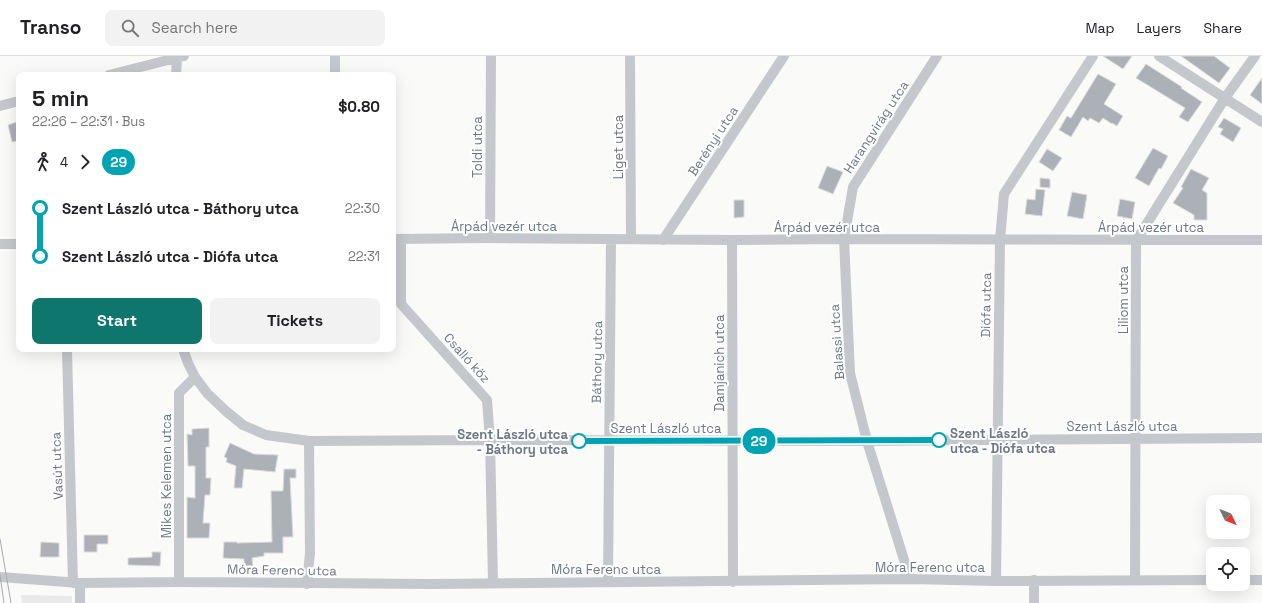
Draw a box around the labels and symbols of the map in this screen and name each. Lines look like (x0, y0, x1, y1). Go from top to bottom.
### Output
street label: Harangvirág utca (840, 77, 913, 177)
street label: Berényi utca (684, 102, 742, 179)
street label: Liget utca (610, 114, 627, 179)
street label: Toldi utca (469, 116, 486, 178)
street label: Árpád vezér utca (451, 218, 558, 235)
street label: Árpád vezér utca (774, 219, 881, 236)
street label: Árpád vezér utca (1098, 219, 1205, 236)
street label: Liliom utca (1115, 265, 1132, 334)
street label: Diófa utca (977, 272, 995, 338)
street label: Balassi utca (826, 303, 848, 380)
street label: Damjanich utca (711, 314, 728, 412)
street label: Báthory utca (588, 320, 606, 404)
street label: Csalló köz (440, 329, 494, 387)
street label: Mikes Kelemen utca (158, 413, 175, 538)
street label: Szent László utca (1067, 418, 1178, 435)
street label: Szent László utca (611, 420, 722, 437)
place label: Szent László utca - Diófa utca (950, 425, 1056, 457)
place label: Szent László utca - Báthory utca (457, 426, 568, 458)
line badge: 29 (741, 428, 777, 454)
street label: Vasút utca (47, 431, 67, 500)
marker: Szent László utca - Diófa utca (931, 432, 947, 448)
marker: Szent László utca - Báthory utca (571, 433, 587, 449)
north arrow (1206, 495, 1250, 539)
street label: Móra Ferenc utca (875, 559, 985, 576)
street label: Móra Ferenc utca (227, 561, 338, 579)
street label: Móra Ferenc utca (551, 561, 661, 578)

